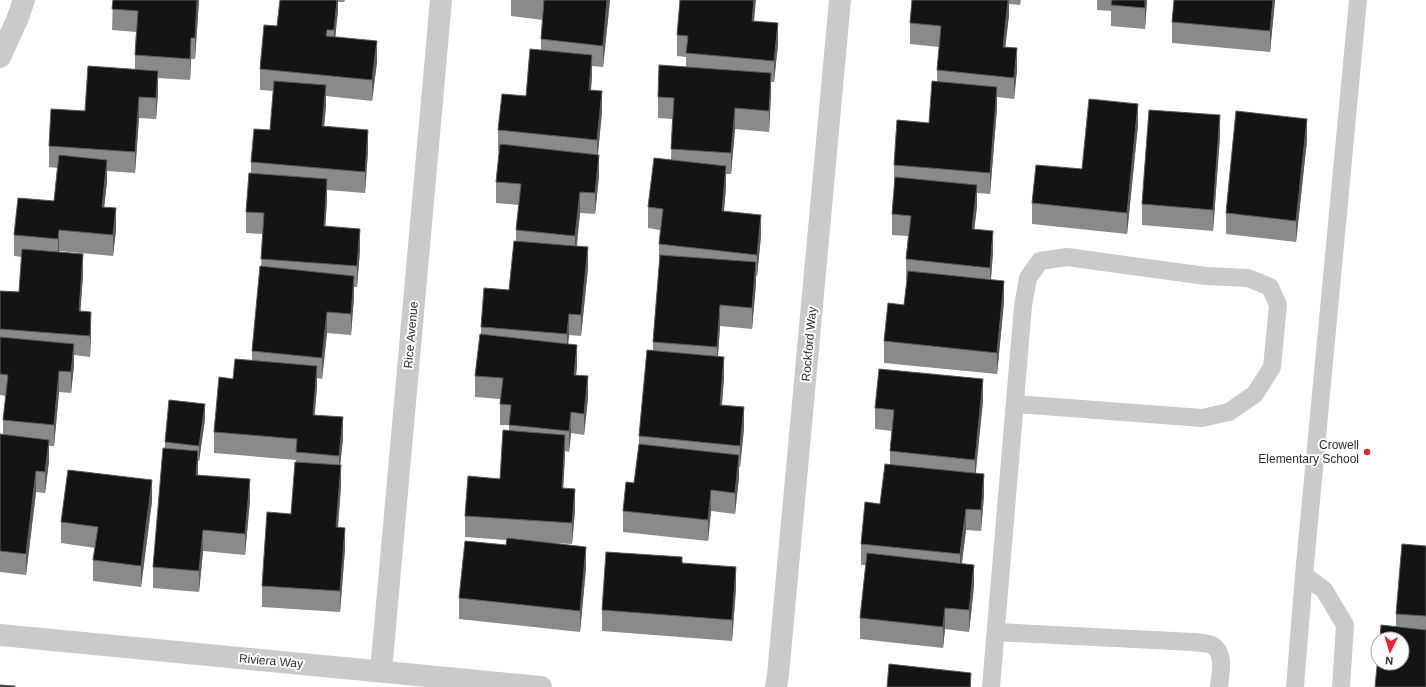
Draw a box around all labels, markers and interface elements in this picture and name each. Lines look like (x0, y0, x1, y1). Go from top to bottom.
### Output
street label: Rice Avenue (401, 301, 421, 369)
street label: Rockford Way (799, 306, 819, 382)
place label: Crowell Elementary School (1258, 438, 1359, 466)
marker: Crowell Elementary School (1362, 447, 1372, 457)
north arrow (1370, 631, 1410, 671)
street label: Riviera Way (238, 651, 304, 671)
text: N (1385, 655, 1394, 667)

